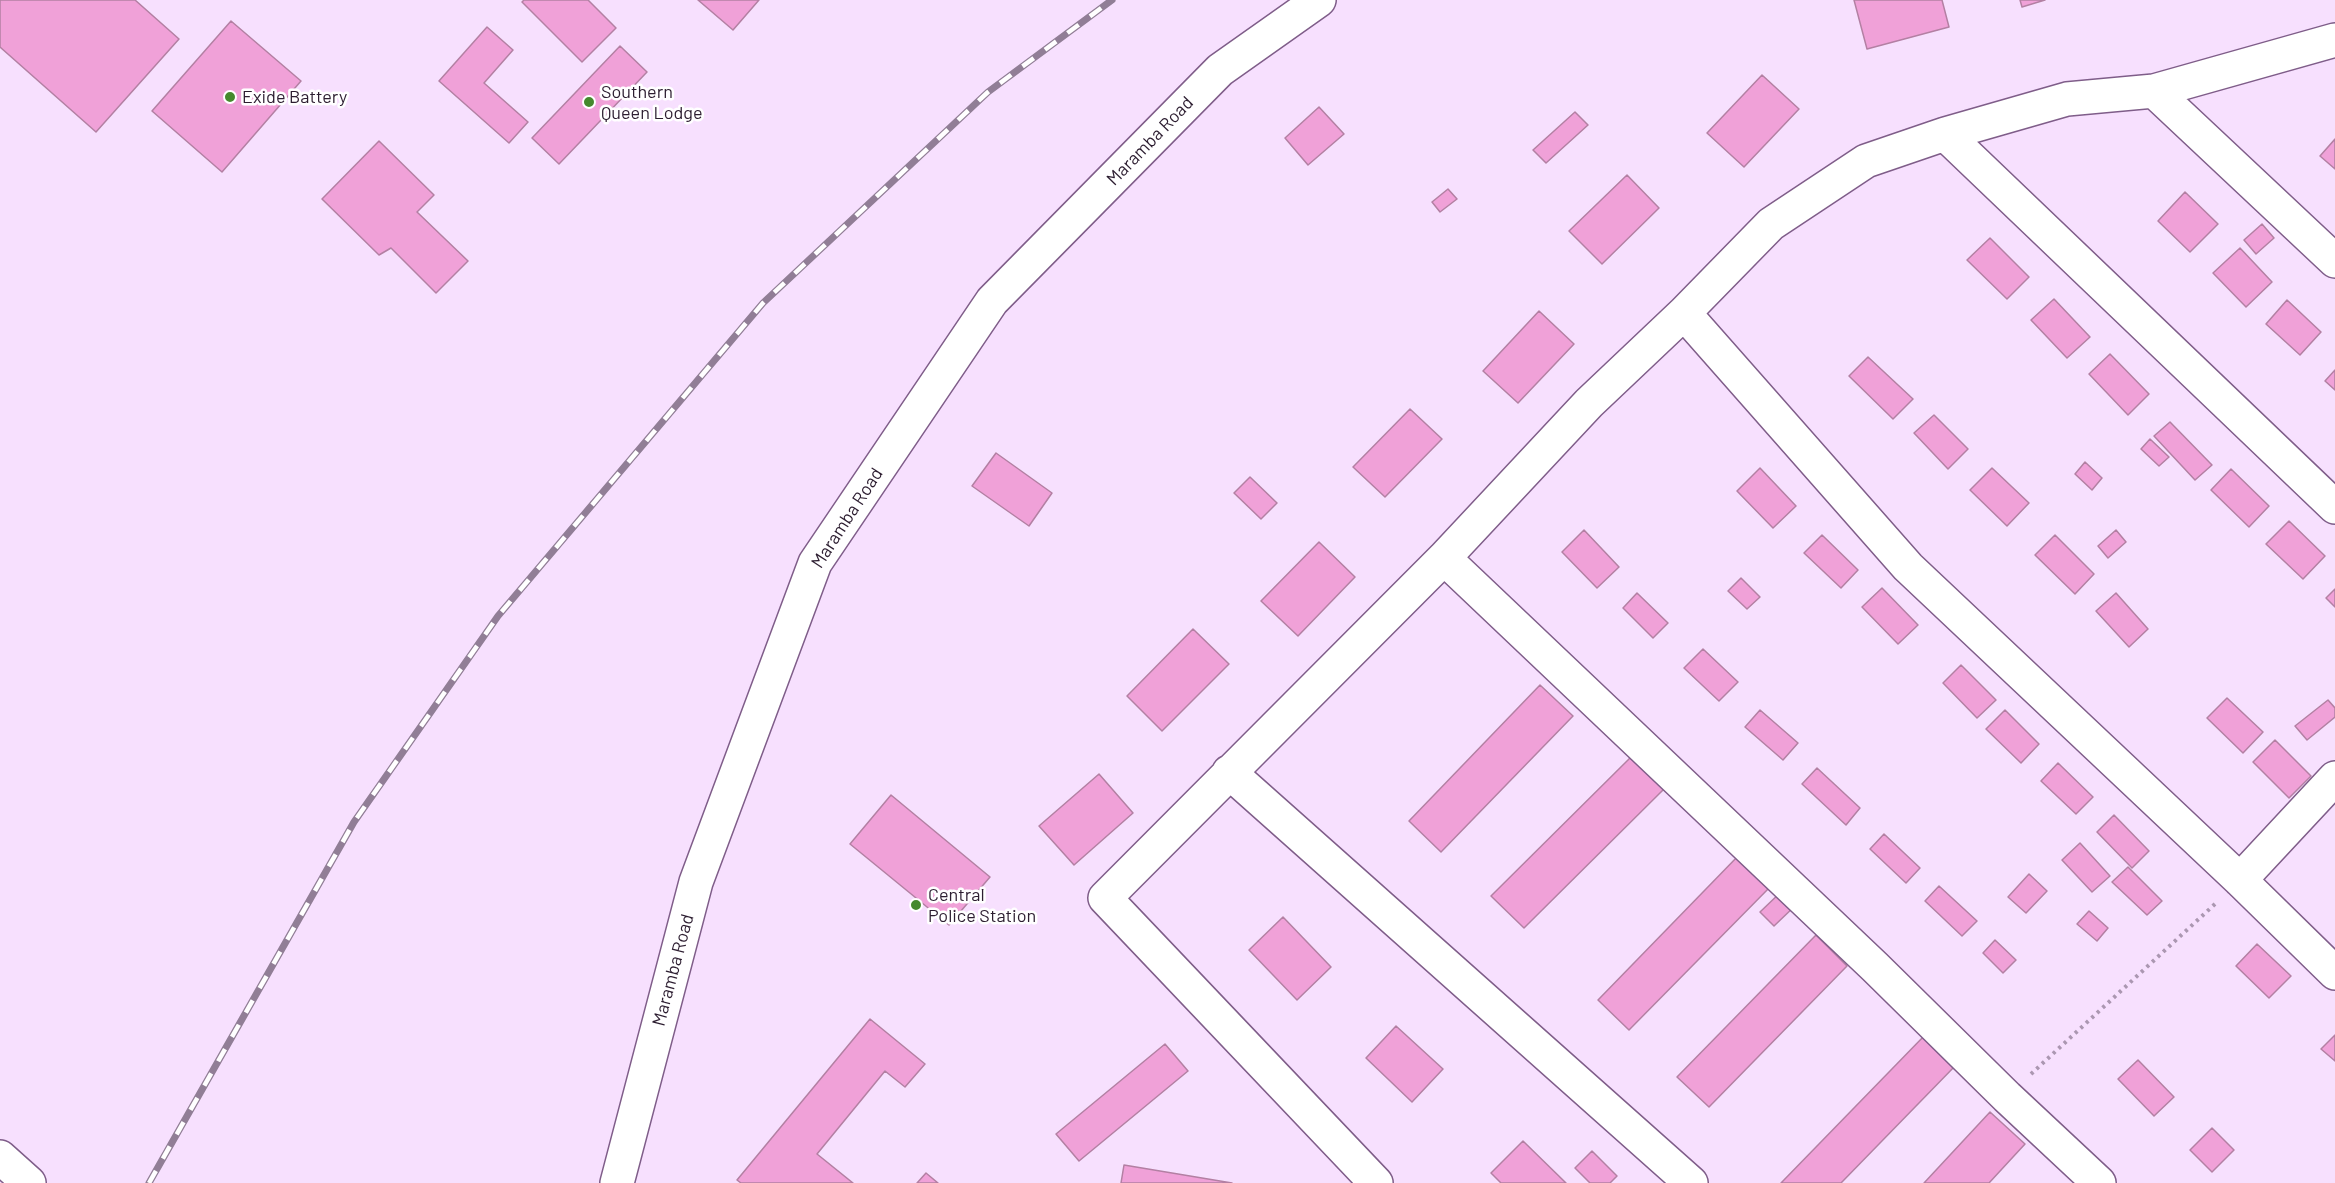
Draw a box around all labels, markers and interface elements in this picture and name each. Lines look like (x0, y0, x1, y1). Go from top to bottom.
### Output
place label: Southern Queen Lodge (601, 81, 703, 124)
place label: Exide Battery (242, 86, 347, 108)
marker: Exide Battery (223, 90, 237, 104)
street label: Maramba Road (1102, 92, 1198, 190)
marker: Southern Queen Lodge (582, 95, 596, 109)
street label: Maramba Road (807, 464, 887, 572)
place label: Central Police Station (928, 884, 1036, 926)
marker: Central Police Station (909, 898, 923, 912)
street label: Maramba Road (648, 912, 698, 1028)

